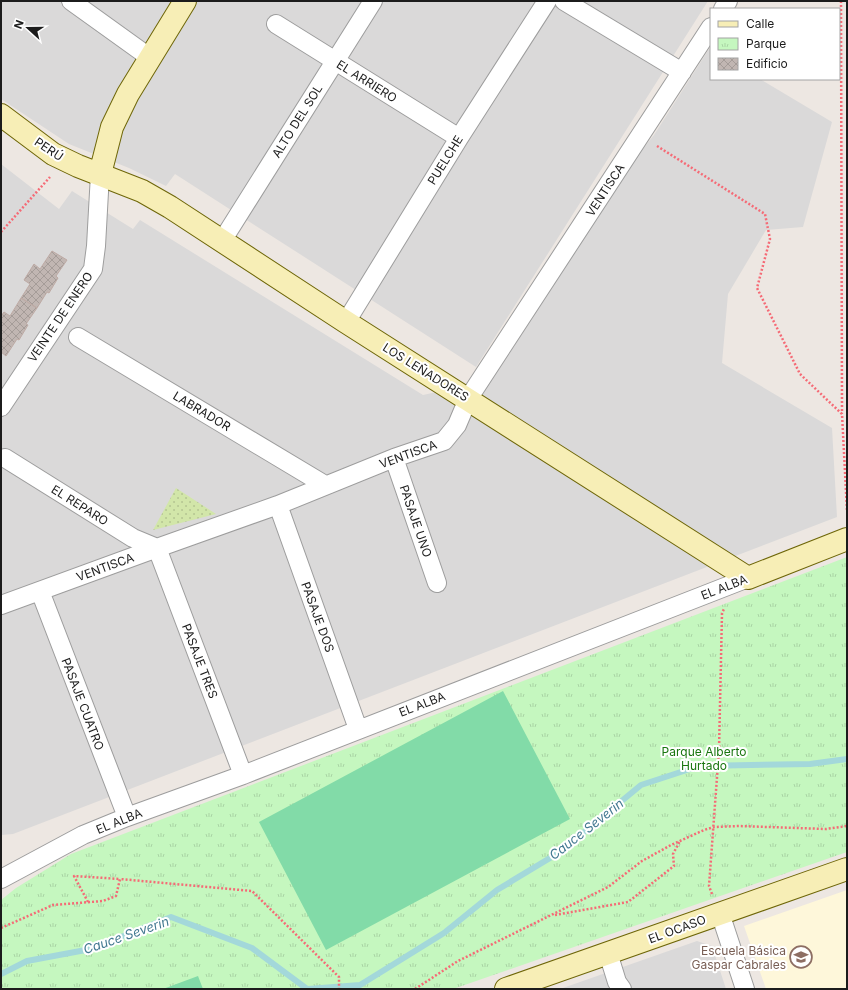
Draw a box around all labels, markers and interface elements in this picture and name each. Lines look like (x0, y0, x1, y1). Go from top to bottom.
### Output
north arrow (8, 8, 48, 48)
legend (710, 8, 840, 80)
text: Calle (746, 16, 774, 31)
text: N (11, 18, 27, 31)
text: Parque (746, 36, 786, 51)
text: Edificio (746, 56, 788, 71)
street label: EL ARRIERO (334, 57, 400, 105)
street label: ALTO DEL SOL (269, 81, 326, 160)
street label: PUELCHE (424, 133, 466, 187)
street label: PERÚ (32, 134, 66, 164)
street label: VENTISCA (582, 161, 628, 219)
street label: VEINTE DE ENERO (24, 269, 96, 365)
street label: LOS LEÑADORES (380, 340, 472, 405)
street label: LABRADOR (171, 388, 234, 434)
street label: VENTISCA (377, 437, 439, 471)
street label: EL REPARO (49, 482, 111, 528)
street label: PASAJE UNO (397, 483, 435, 559)
street label: VENTISCA (74, 550, 136, 584)
street label: EL ALBA (699, 571, 749, 603)
street label: PASAJE DOS (298, 580, 338, 655)
street label: PASAJE TRES (179, 622, 221, 701)
street label: PASAJE CUATRO (58, 656, 108, 752)
street label: EL ALBA (397, 688, 447, 720)
park label: Parque Alberto Hurtado (662, 744, 746, 773)
water label: Cauce Severin (546, 795, 627, 863)
street label: EL ALBA (94, 805, 144, 837)
street label: EL OCASO (646, 912, 708, 946)
water label: Cauce Severin (81, 913, 171, 957)
place label: Escuela Básica Gaspar Cabrales (692, 943, 786, 972)
school or university icon: Escuela Básica Gaspar Cabrales (788, 944, 814, 970)

